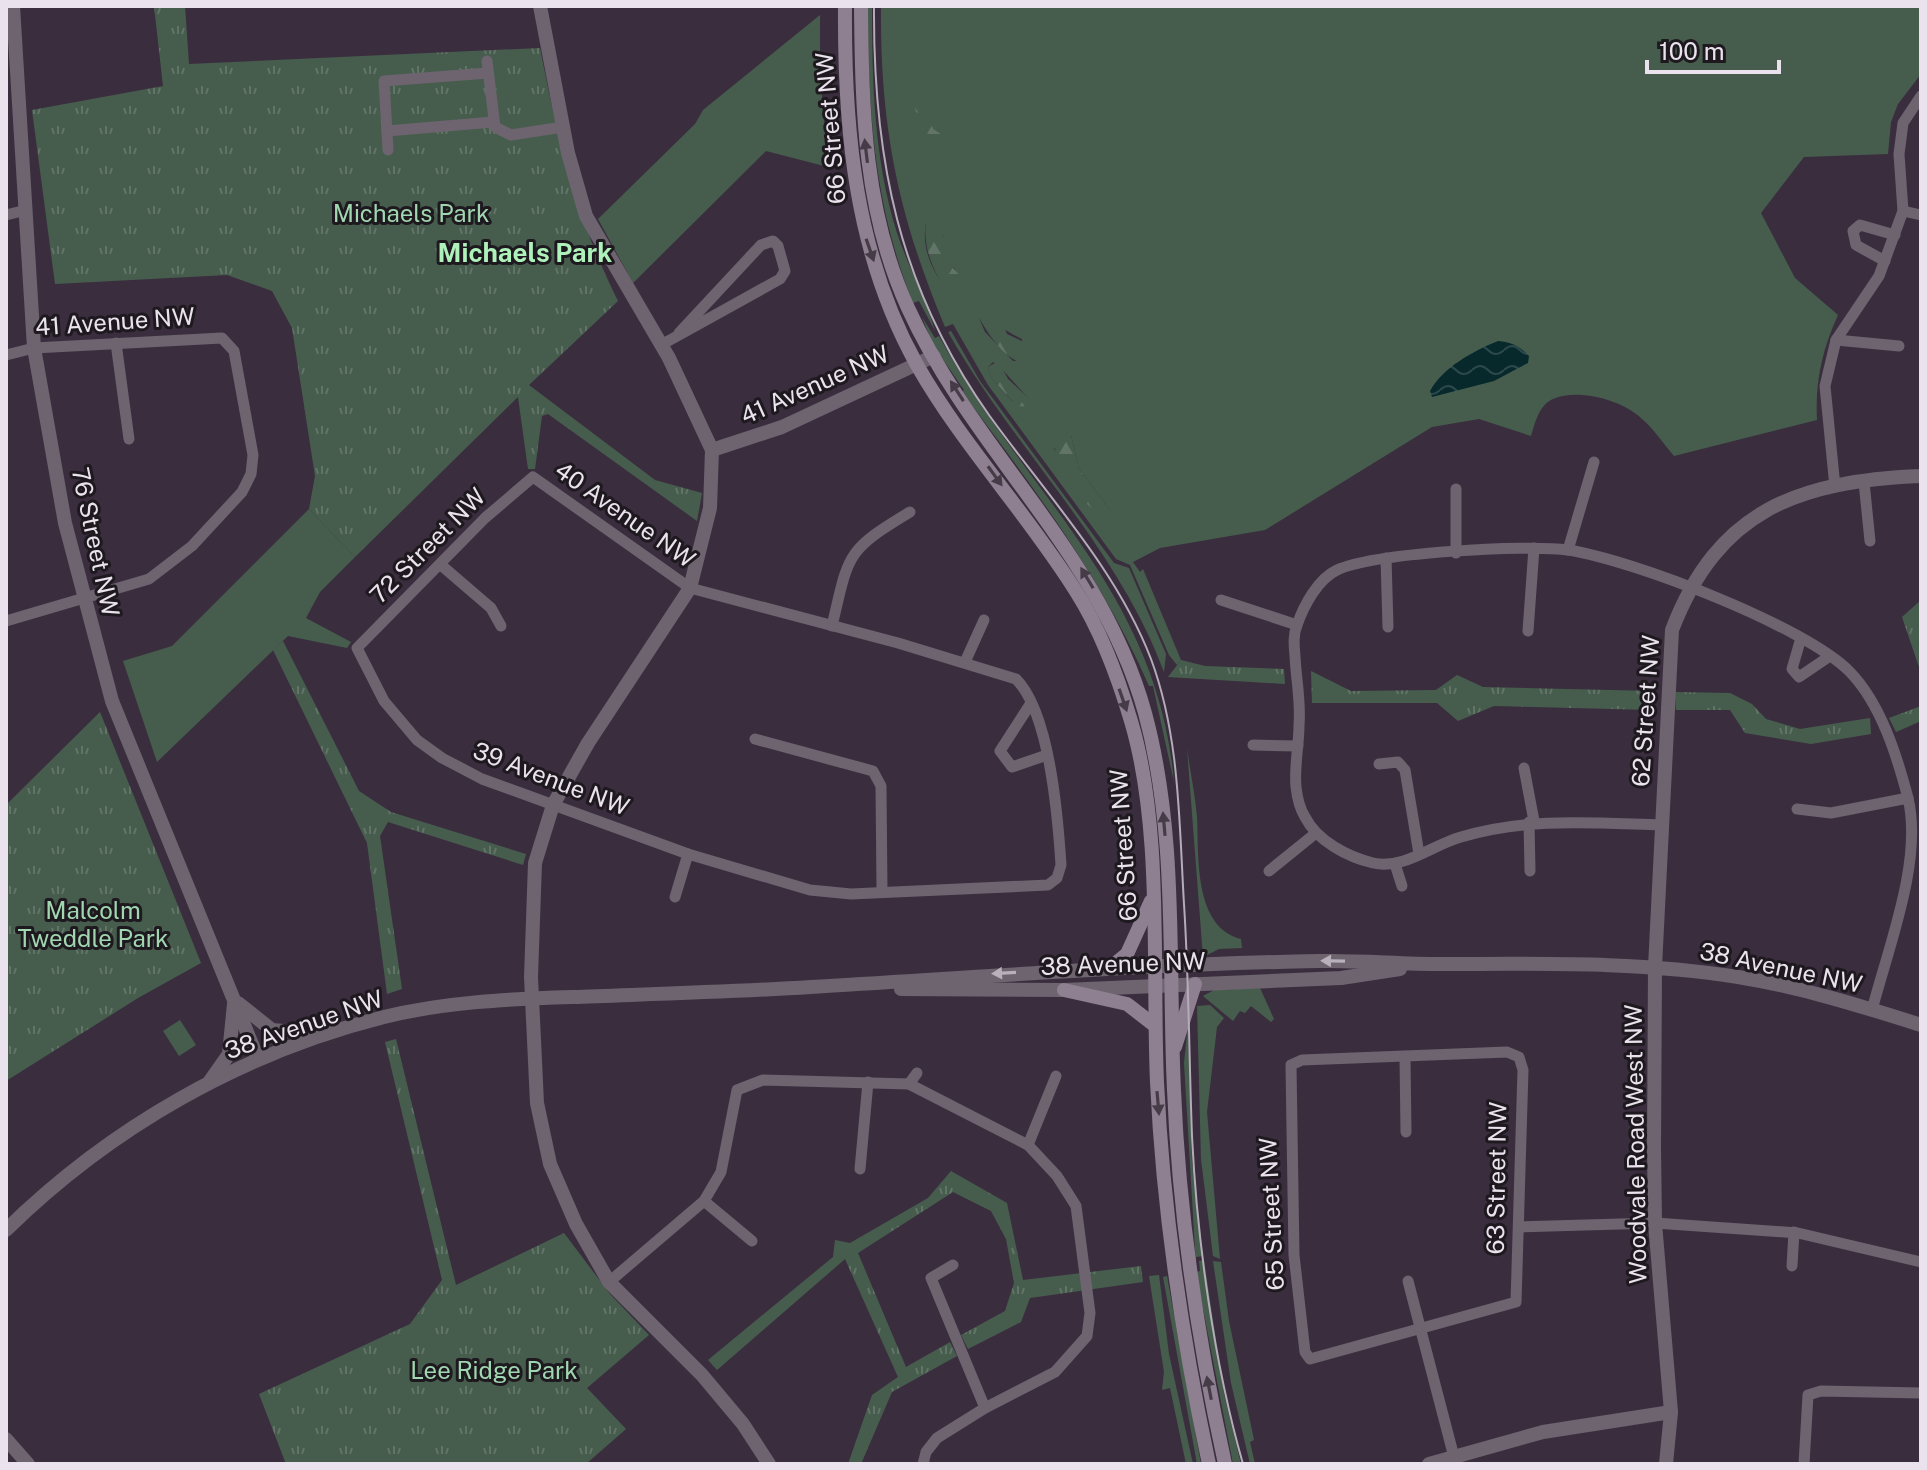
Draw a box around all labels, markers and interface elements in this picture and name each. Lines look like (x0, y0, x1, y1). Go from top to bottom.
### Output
scale bar (1647, 24, 1779, 74)
text: 100 m (1659, 37, 1725, 65)
street label: 66 Street NW (809, 51, 851, 205)
one-way arrow (859, 138, 872, 163)
park label: Michaels Park (333, 199, 489, 227)
district label: Michaels Park (438, 237, 612, 268)
one-way arrow (864, 238, 877, 262)
street label: 41 Avenue NW (34, 301, 196, 341)
street label: 41 Avenue NW (736, 339, 893, 429)
one-way arrow (949, 380, 964, 401)
street label: 40 Avenue NW (550, 455, 701, 573)
street label: 76 Street NW (67, 465, 125, 619)
one-way arrow (986, 466, 1002, 486)
street label: 72 Street NW (364, 482, 491, 609)
one-way arrow (1080, 567, 1094, 589)
street label: 62 Street NW (1626, 634, 1664, 788)
one-way arrow (1118, 688, 1130, 712)
street label: 39 Avenue NW (469, 735, 633, 821)
street label: 66 Street NW (1104, 768, 1142, 922)
one-way arrow (1157, 811, 1170, 836)
park label: Malcolm Tweddle Park (17, 896, 169, 952)
street label: 38 Avenue NW (1697, 936, 1865, 998)
street label: 38 Avenue NW (1040, 946, 1206, 980)
one-way arrow (1320, 955, 1345, 967)
one-way arrow (991, 967, 1016, 980)
street label: 38 Avenue NW (221, 984, 387, 1064)
street label: Woodvale Road West NW (1619, 1004, 1651, 1284)
one-way arrow (1152, 1091, 1165, 1116)
street label: 63 Street NW (1481, 1101, 1511, 1255)
street label: 65 Street NW (1253, 1137, 1289, 1291)
park label: Lee Ridge Park (410, 1356, 578, 1384)
one-way arrow (1203, 1375, 1215, 1400)

